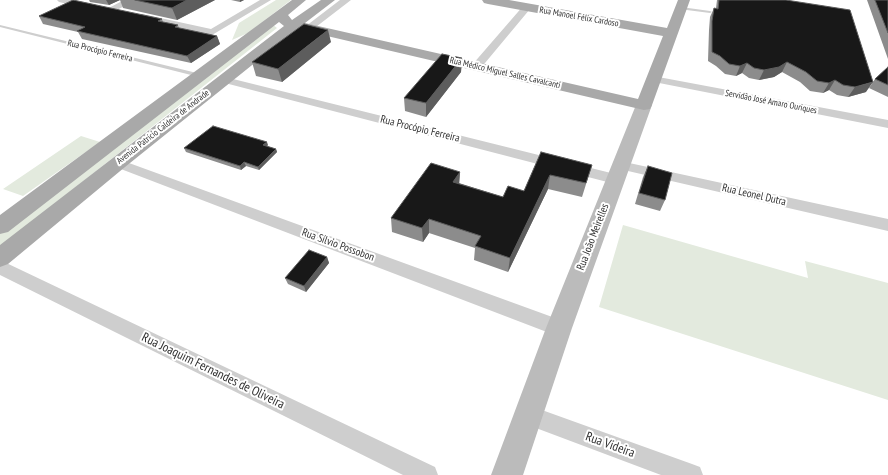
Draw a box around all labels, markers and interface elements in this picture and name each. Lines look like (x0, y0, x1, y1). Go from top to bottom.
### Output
street label: Rua Manoel Félix Cardoso (538, 5, 620, 29)
street label: Rua Procópio Ferreira (66, 38, 134, 64)
street label: Rua Médico Miguel Salles Cavalcanti (449, 55, 561, 91)
street label: Avenida Patrício Caldeira de Andrade (115, 88, 211, 166)
street label: Servidão José Amaro Ouriques (724, 88, 818, 116)
street label: Rua Procópio Ferreira (379, 113, 461, 145)
street label: Rua Leonel Dutra (721, 181, 787, 209)
street label: Rua João Meirelles (574, 202, 612, 272)
street label: Rua Sílvio Possobon (300, 226, 376, 264)
street label: Rua Joaquim Fernandes de Oliveira (139, 330, 287, 412)
street label: Rua Videira (583, 429, 637, 461)

